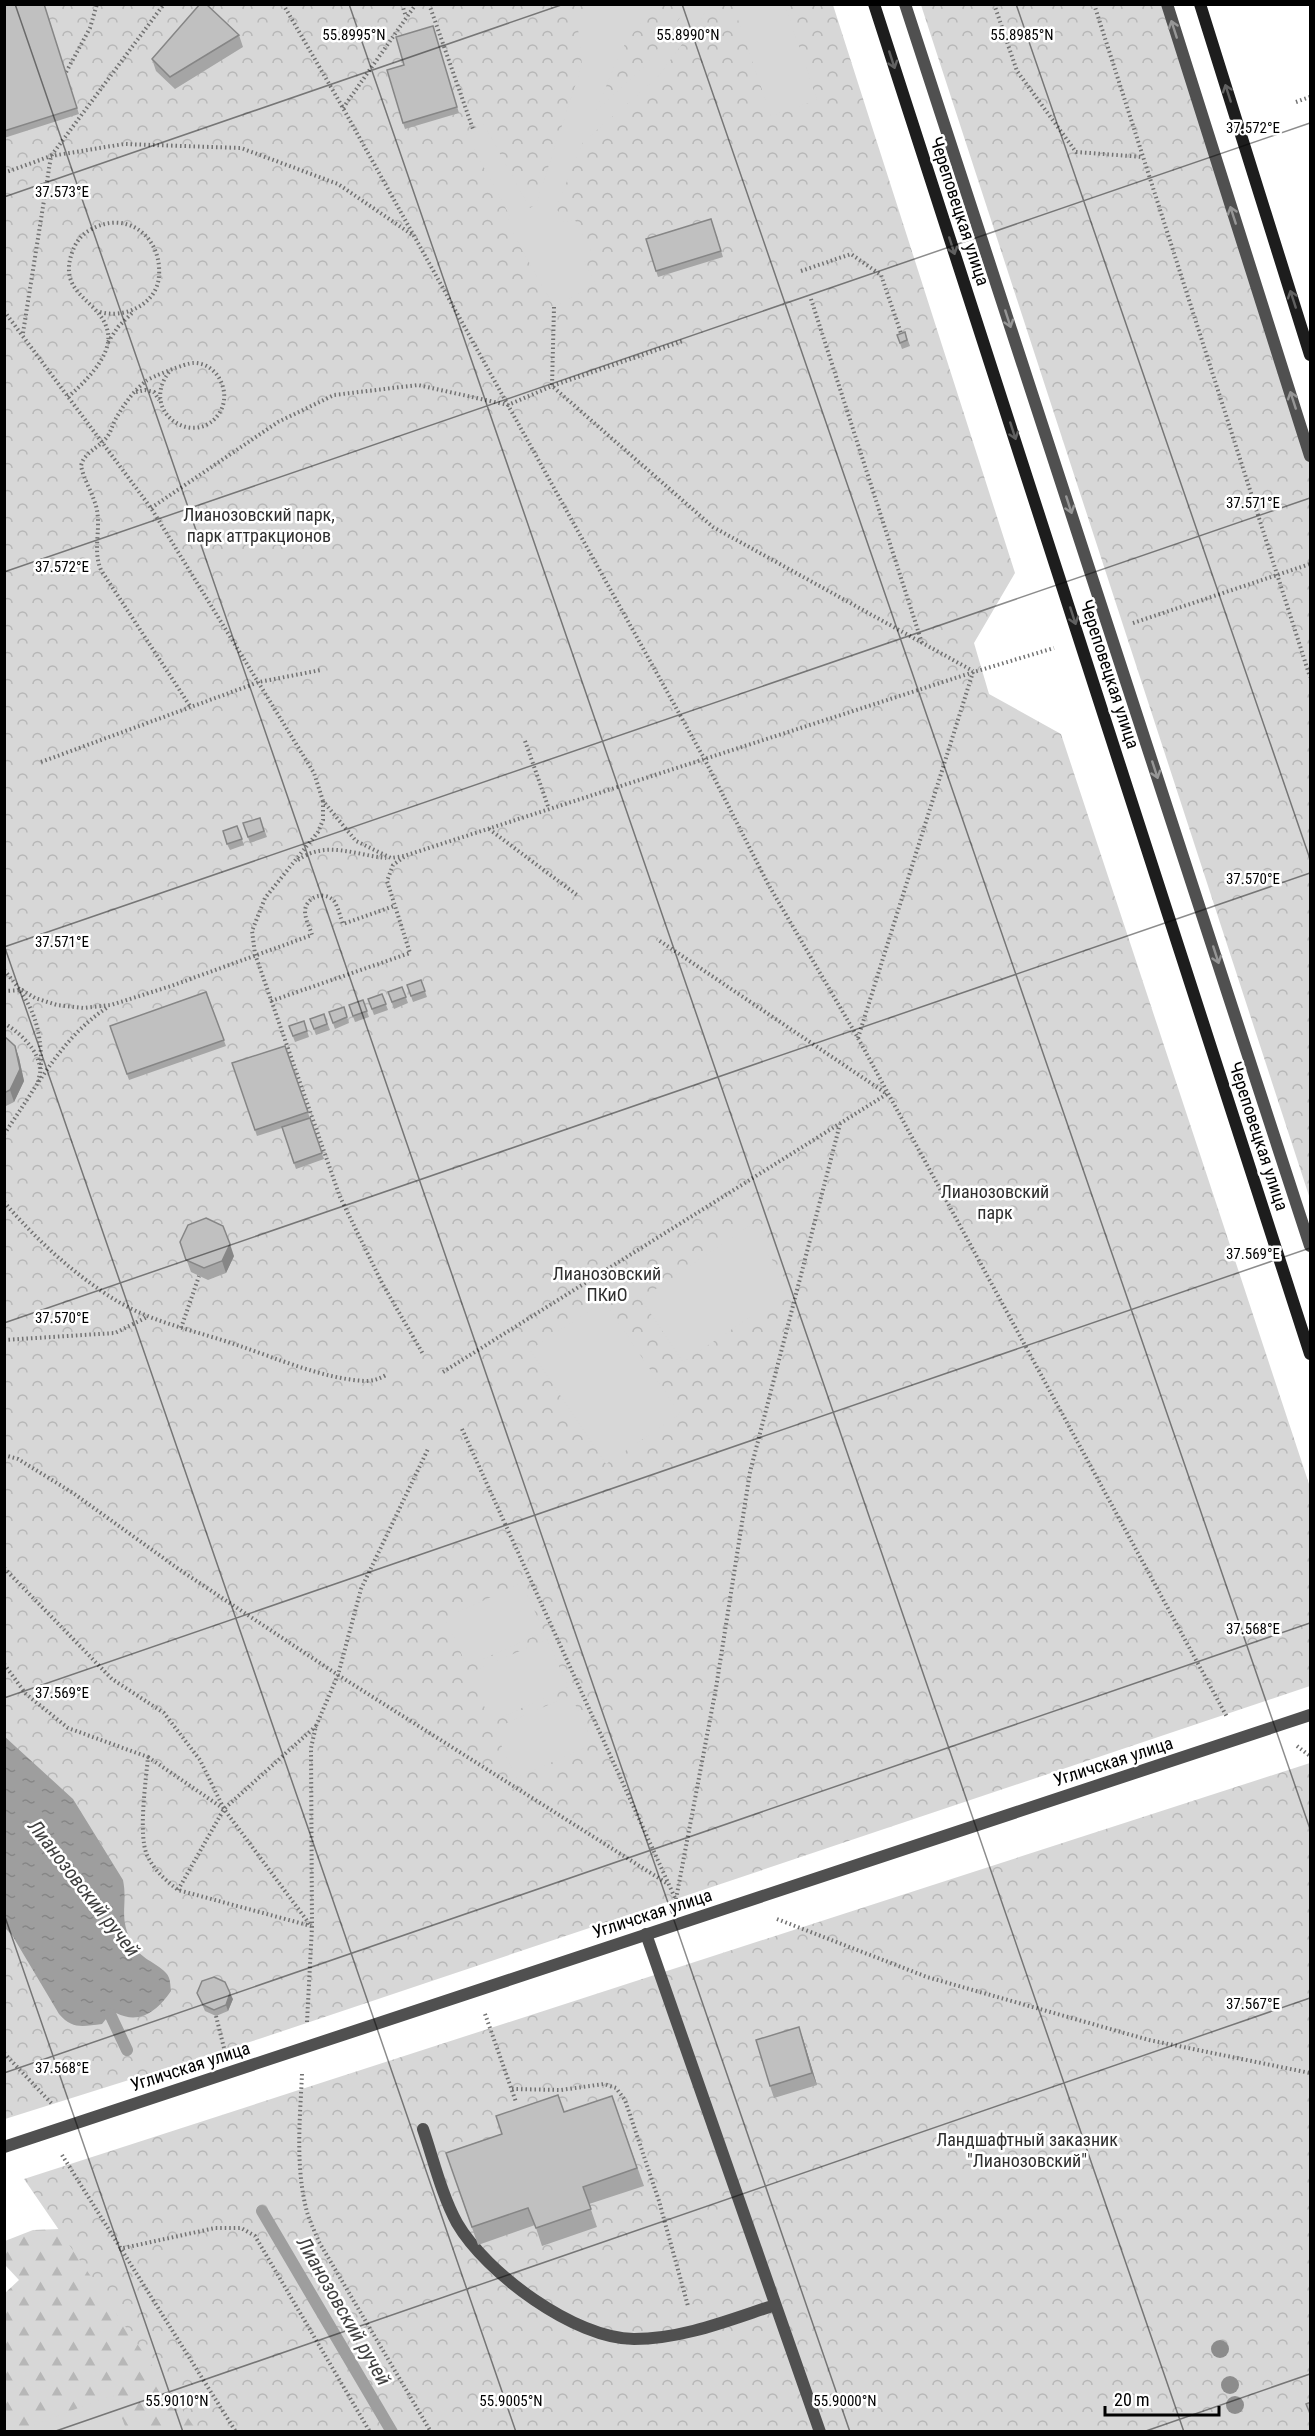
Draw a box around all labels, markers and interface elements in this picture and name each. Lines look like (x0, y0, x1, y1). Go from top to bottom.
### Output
one-way arrow (1168, 20, 1179, 39)
text: 55.8995°N (322, 26, 386, 44)
text: 55.8990°N (656, 26, 720, 44)
text: 55.8985°N (990, 26, 1054, 44)
one-way arrow (887, 50, 898, 69)
one-way arrow (1222, 84, 1233, 103)
text: 37.572°E (1226, 119, 1280, 137)
street label: Череповецкая улица (926, 134, 994, 288)
text: 37.573°E (35, 183, 89, 201)
one-way arrow (1227, 206, 1238, 225)
one-way arrow (948, 236, 959, 255)
one-way arrow (1287, 290, 1298, 309)
one-way arrow (1003, 309, 1014, 328)
one-way arrow (1287, 391, 1298, 410)
one-way arrow (1008, 421, 1019, 440)
text: 37.571°E (1226, 494, 1280, 512)
one-way arrow (1064, 495, 1075, 514)
park label: Лианозовский парк, парк аттракционов (183, 504, 335, 546)
text: 37.572°E (35, 558, 89, 576)
street label: Череповецкая улица (1076, 597, 1144, 751)
one-way arrow (1068, 606, 1079, 625)
one-way arrow (1151, 760, 1162, 779)
text: 37.570°E (1226, 870, 1280, 888)
text: 37.571°E (35, 933, 89, 951)
one-way arrow (1211, 945, 1222, 964)
street label: Череповецкая улица (1225, 1059, 1293, 1213)
park label: Лианозовский парк (941, 1181, 1049, 1223)
text: 37.569°E (1226, 1245, 1280, 1263)
park label: Лианозовский ПКиО (553, 1263, 661, 1305)
text: 37.570°E (35, 1309, 89, 1327)
text: 37.568°E (1226, 1620, 1280, 1638)
text: 37.569°E (35, 1684, 89, 1702)
street label: Угличская улица (1051, 1732, 1175, 1790)
water label: Лианозовский ручей (22, 1814, 145, 1961)
street label: Угличская улица (590, 1884, 714, 1942)
text: 37.567°E (1226, 1995, 1280, 2013)
street label: Угличская улица (128, 2037, 252, 2095)
text: 37.568°E (35, 2059, 89, 2077)
park label: Ландшафтный заказник "Лианозовский" (936, 2129, 1118, 2171)
water label: Лианозовский ручей (291, 2232, 396, 2390)
scale bar (1105, 2379, 1219, 2417)
text: 20 m (1114, 2389, 1149, 2410)
text: 55.9010°N (145, 2392, 209, 2410)
text: 55.9005°N (479, 2392, 543, 2410)
text: 55.9000°N (813, 2392, 877, 2410)

